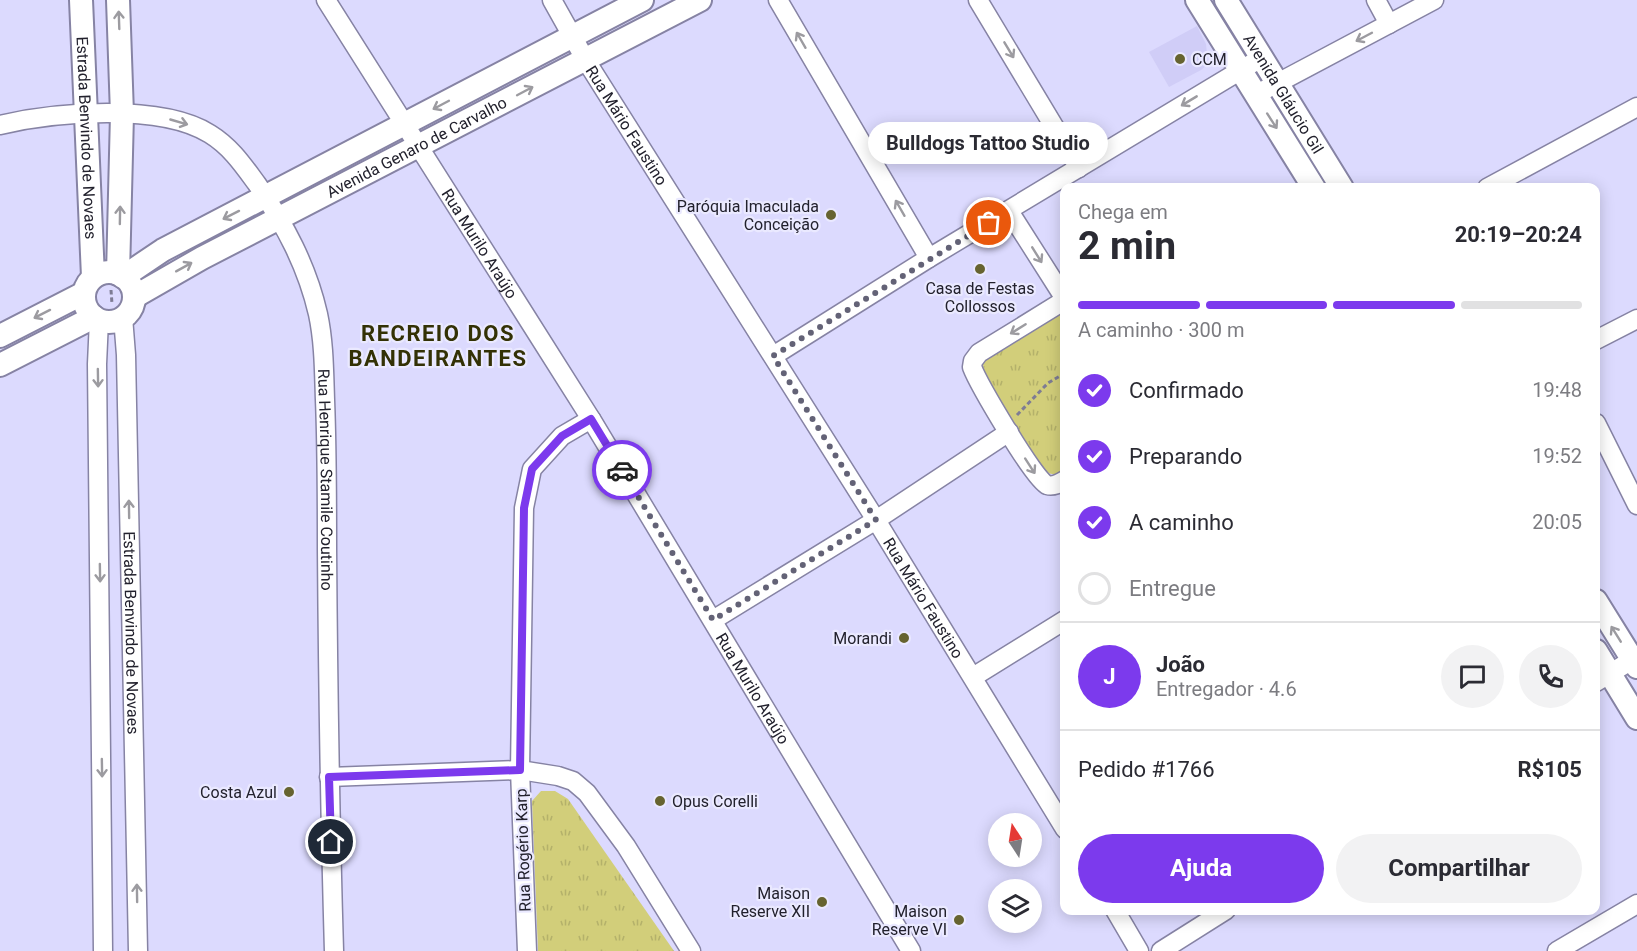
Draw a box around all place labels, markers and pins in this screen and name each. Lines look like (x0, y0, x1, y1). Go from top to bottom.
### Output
place label: CCM (1192, 50, 1227, 69)
marker: CCM (1173, 52, 1187, 66)
callout: Bulldogs Tattoo Studio (869, 121, 1109, 163)
place label: Paróquia Imaculada Conceição (677, 197, 819, 234)
pin (963, 197, 1014, 248)
marker: Paróquia Imaculada Conceição (824, 208, 838, 222)
marker: Casa de Festas Collossos (973, 262, 987, 276)
place label: Casa de Festas Collossos (925, 279, 1035, 316)
place label: Morandi (833, 629, 892, 648)
marker: Morandi (897, 631, 911, 645)
place label: Costa Azul (200, 783, 277, 802)
marker: Costa Azul (282, 785, 296, 799)
place label: Opus Corelli (672, 792, 758, 811)
marker: Opus Corelli (653, 794, 667, 808)
pin (305, 816, 356, 867)
place label: Maison Reserve XII (731, 884, 810, 921)
marker: Maison Reserve XII (815, 895, 829, 909)
place label: Maison Reserve VI (872, 902, 947, 939)
marker: Maison Reserve VI (952, 913, 966, 927)

